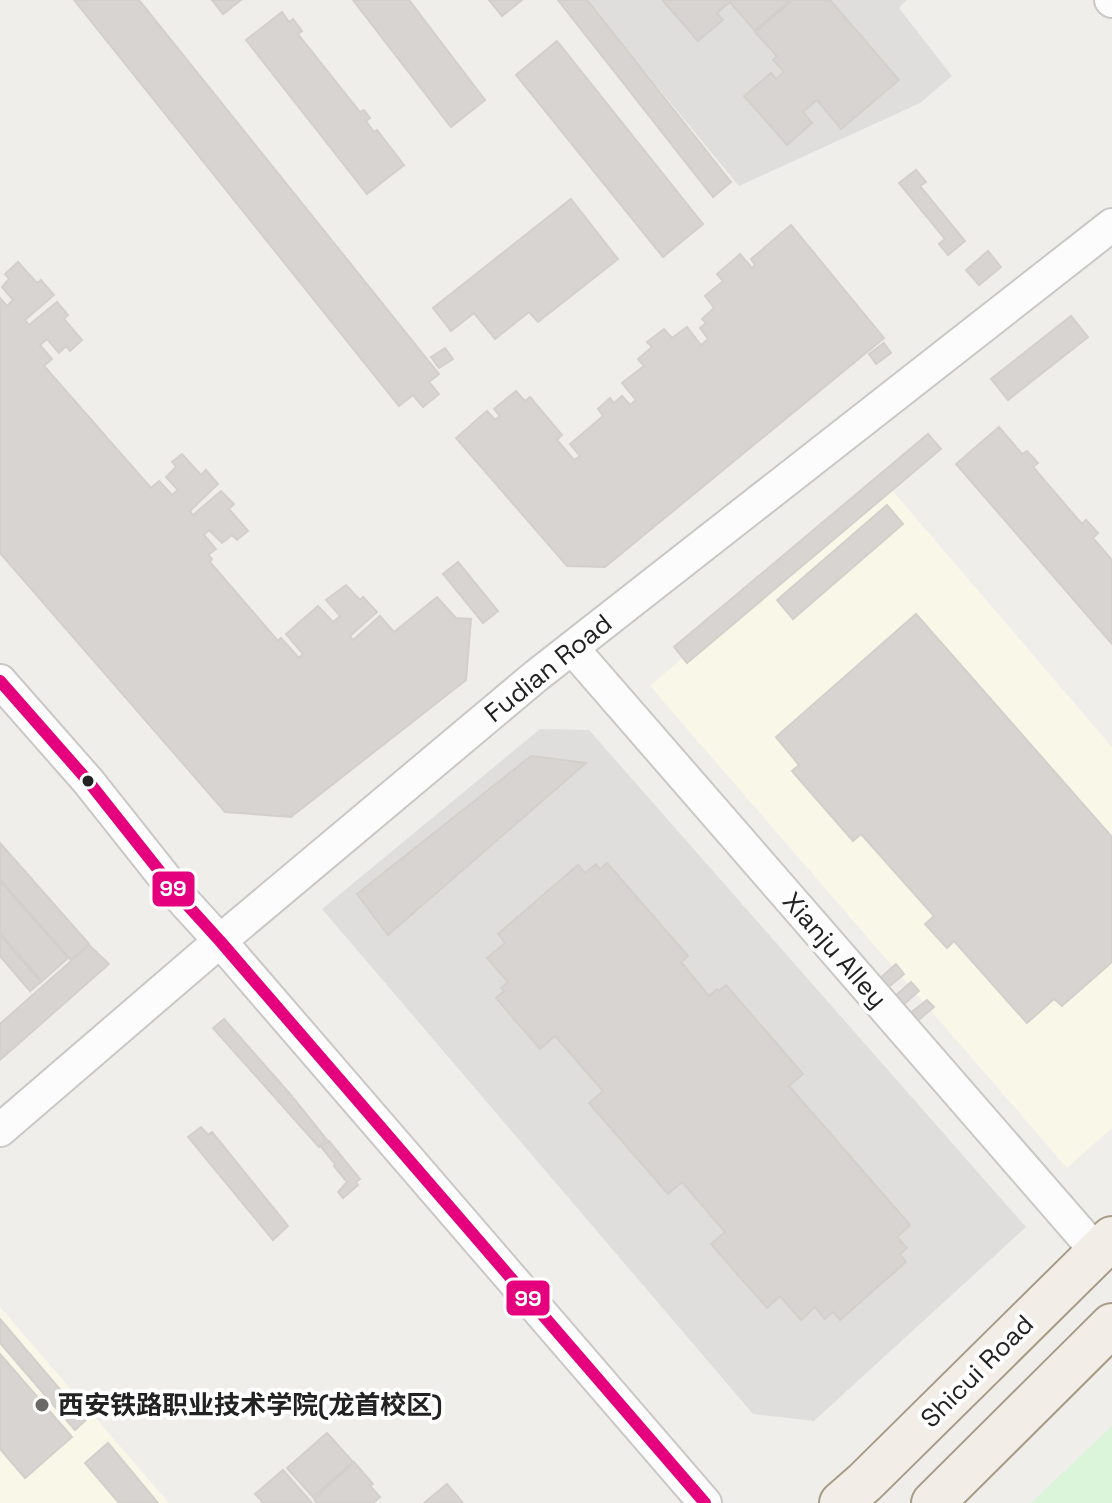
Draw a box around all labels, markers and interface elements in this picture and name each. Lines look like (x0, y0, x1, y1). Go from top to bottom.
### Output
street label: Fudian Road (477, 606, 619, 730)
unlabelled marker (80, 773, 96, 789)
line badge: 99 (151, 870, 196, 908)
text: 99 (159, 874, 187, 902)
street label: Xianju Alley (775, 885, 895, 1015)
line badge: 99 (505, 1279, 551, 1317)
text: 99 (514, 1284, 542, 1312)
street label: Shicui Road (913, 1307, 1041, 1435)
place label: 西安铁路职业技术学院(龙首校区) (58, 1388, 443, 1422)
marker: 西安铁路职业技术学院(龙首校区) (33, 1396, 51, 1414)

